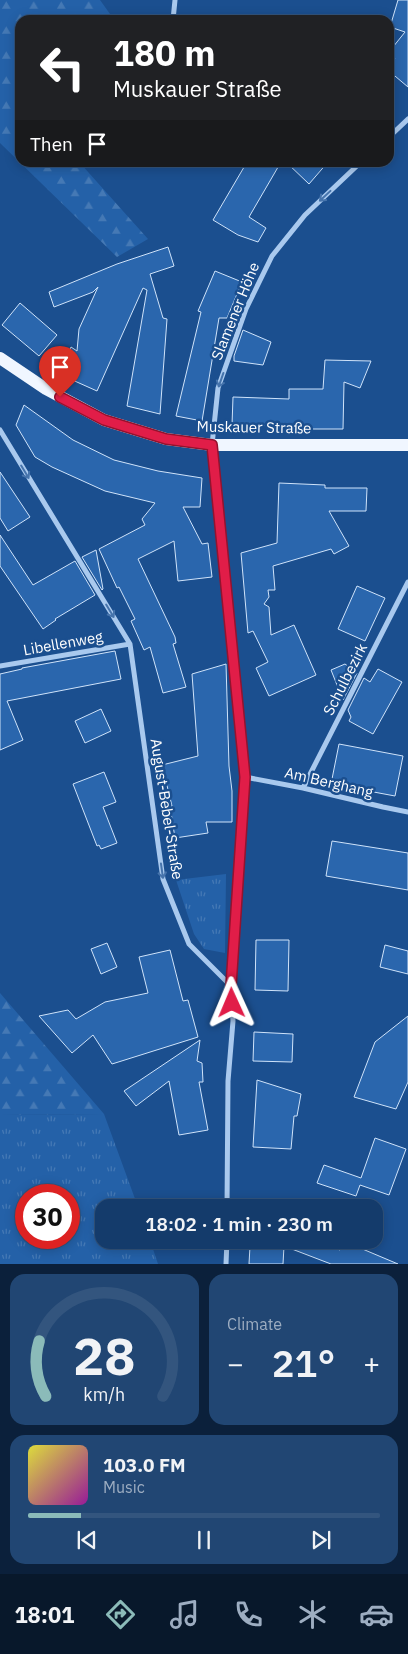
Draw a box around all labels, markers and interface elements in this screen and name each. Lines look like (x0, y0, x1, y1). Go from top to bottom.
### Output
text: 180 m (113, 30, 216, 76)
icon: left (30, 35, 95, 100)
text: Muskauer Straße (113, 74, 282, 103)
icon: arrive (83, 130, 111, 158)
text: Then (30, 132, 73, 156)
one-way arrow (319, 190, 332, 202)
street label: Slamener Höhe (207, 259, 263, 363)
pin (39, 346, 81, 397)
icon: arrive (46, 353, 74, 381)
one-way arrow (216, 372, 225, 387)
street label: Muskauer Straße (196, 416, 312, 438)
one-way arrow (21, 465, 31, 479)
one-way arrow (105, 604, 115, 618)
street label: Libellenweg (22, 627, 104, 659)
street label: Schulbezirk (319, 640, 371, 718)
street label: August-Bebel-Straße (146, 737, 188, 881)
street label: Am Berghang (283, 763, 375, 801)
one-way arrow (157, 862, 167, 878)
position arrow (205, 976, 257, 1028)
speed limit sign: 30 (15, 1184, 80, 1249)
text: 18:02 · 1 min · 230 m (145, 1212, 333, 1236)
text: Climate (227, 1314, 282, 1334)
text: 28 (73, 1322, 136, 1389)
text: 21° (272, 1338, 335, 1387)
text: − (227, 1345, 244, 1382)
text: + (363, 1345, 380, 1382)
text: km/h (84, 1383, 126, 1406)
text: 103.0 FM (103, 1453, 186, 1477)
text: Music (103, 1477, 145, 1497)
icon: previous (73, 1526, 101, 1554)
icon: pause (190, 1526, 218, 1554)
icon: next (307, 1526, 335, 1554)
icon: directions (103, 1597, 138, 1632)
icon: music (167, 1597, 202, 1632)
icon: phone (231, 1597, 266, 1632)
icon: climate (295, 1597, 330, 1632)
icon: car (359, 1597, 394, 1632)
text: 18:01 (14, 1600, 74, 1629)

